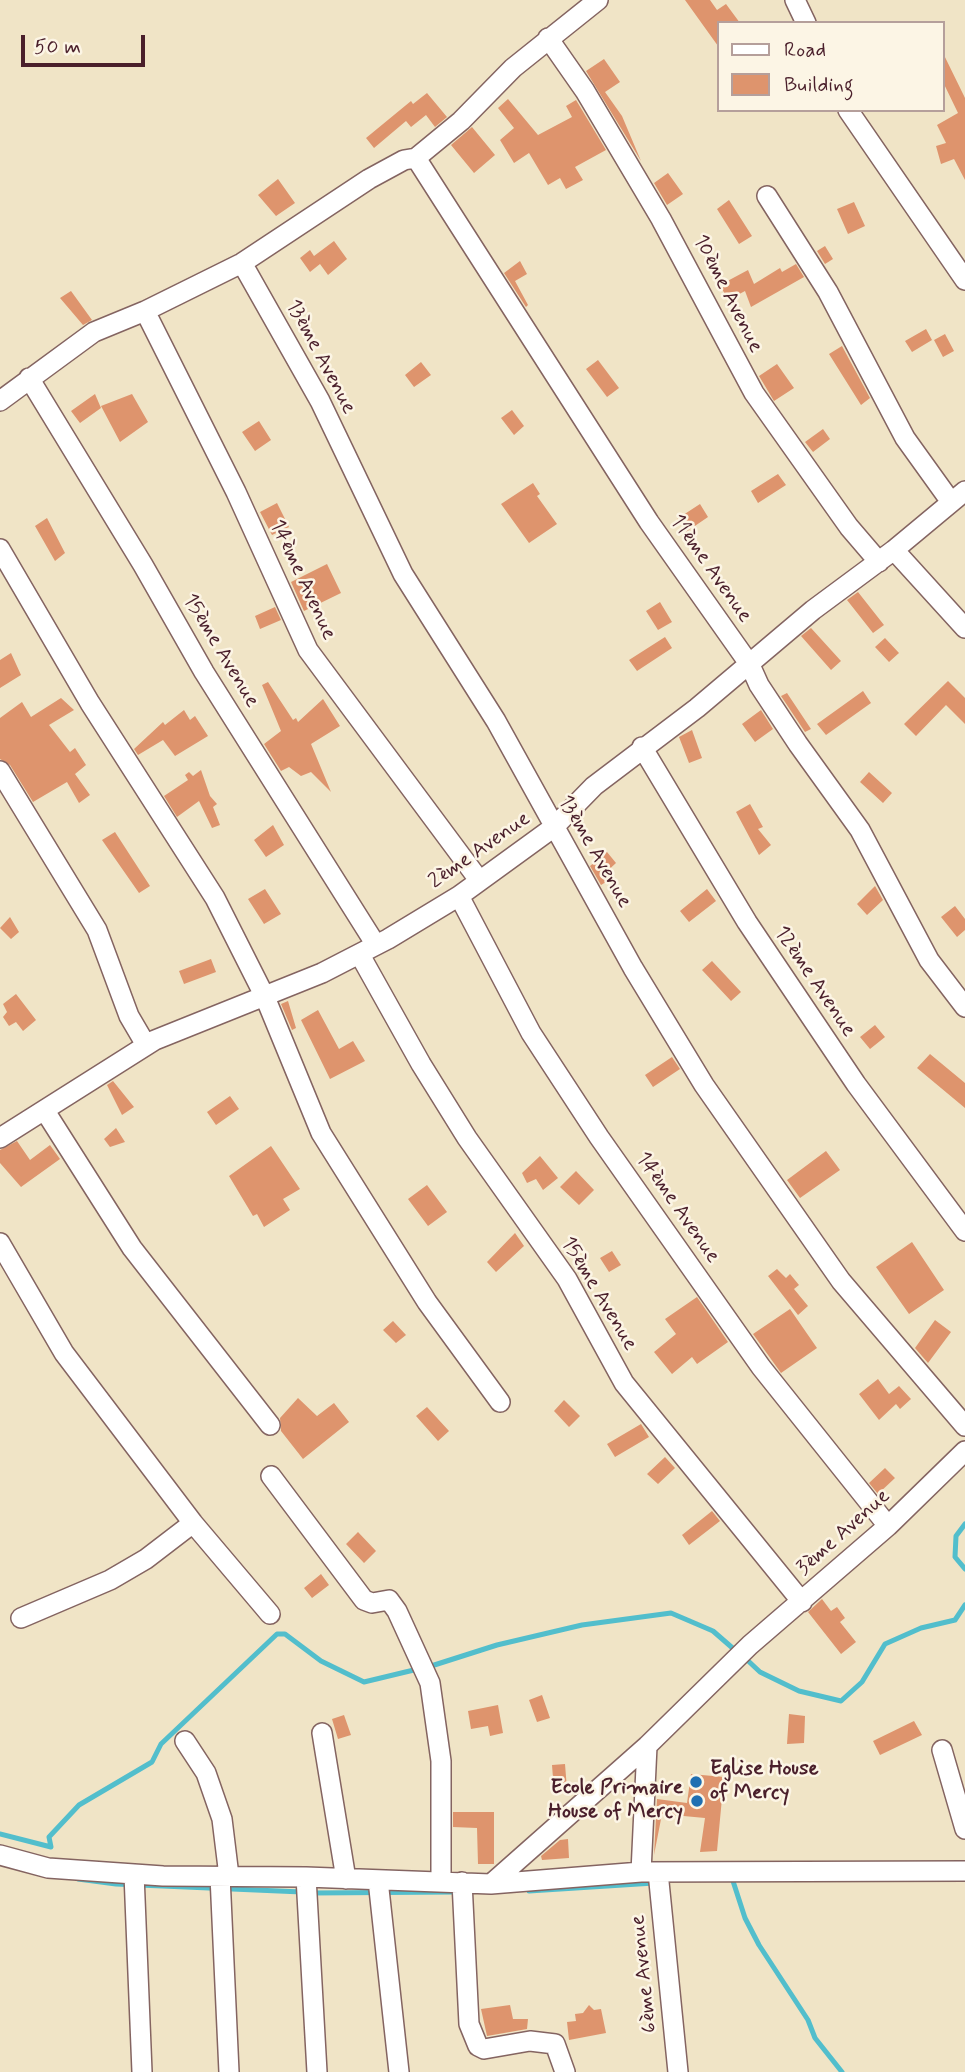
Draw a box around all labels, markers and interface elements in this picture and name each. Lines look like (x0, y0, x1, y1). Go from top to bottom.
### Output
scale bar (24, 21, 149, 65)
legend (716, 21, 944, 112)
text: 50 m (34, 33, 81, 61)
text: Road (784, 36, 826, 64)
text: Building (784, 71, 854, 99)
street label: 10ème Avenue (686, 231, 768, 357)
street label: 13ème Avenue (279, 295, 361, 419)
street label: 11ème Avenue (663, 510, 757, 628)
street label: 14ème Avenue (263, 516, 341, 644)
street label: 15ème Avenue (176, 589, 264, 713)
street label: 13ème Avenue (552, 791, 636, 913)
street label: 2ème Avenue (424, 807, 536, 895)
street label: 12ème Avenue (768, 922, 860, 1042)
street label: 14ème Avenue (629, 1148, 725, 1268)
street label: 15ème Avenue (554, 1232, 642, 1356)
street label: 3ème Avenue (792, 1484, 896, 1582)
place label: Eglise House of Mercy (710, 1757, 819, 1807)
marker: Eglise House of Mercy (688, 1774, 704, 1790)
place label: Ecole Primaire House of Mercy (548, 1776, 683, 1826)
marker: Ecole Primaire House of Mercy (689, 1793, 705, 1809)
street label: 6ème Avenue (626, 1914, 664, 2034)

